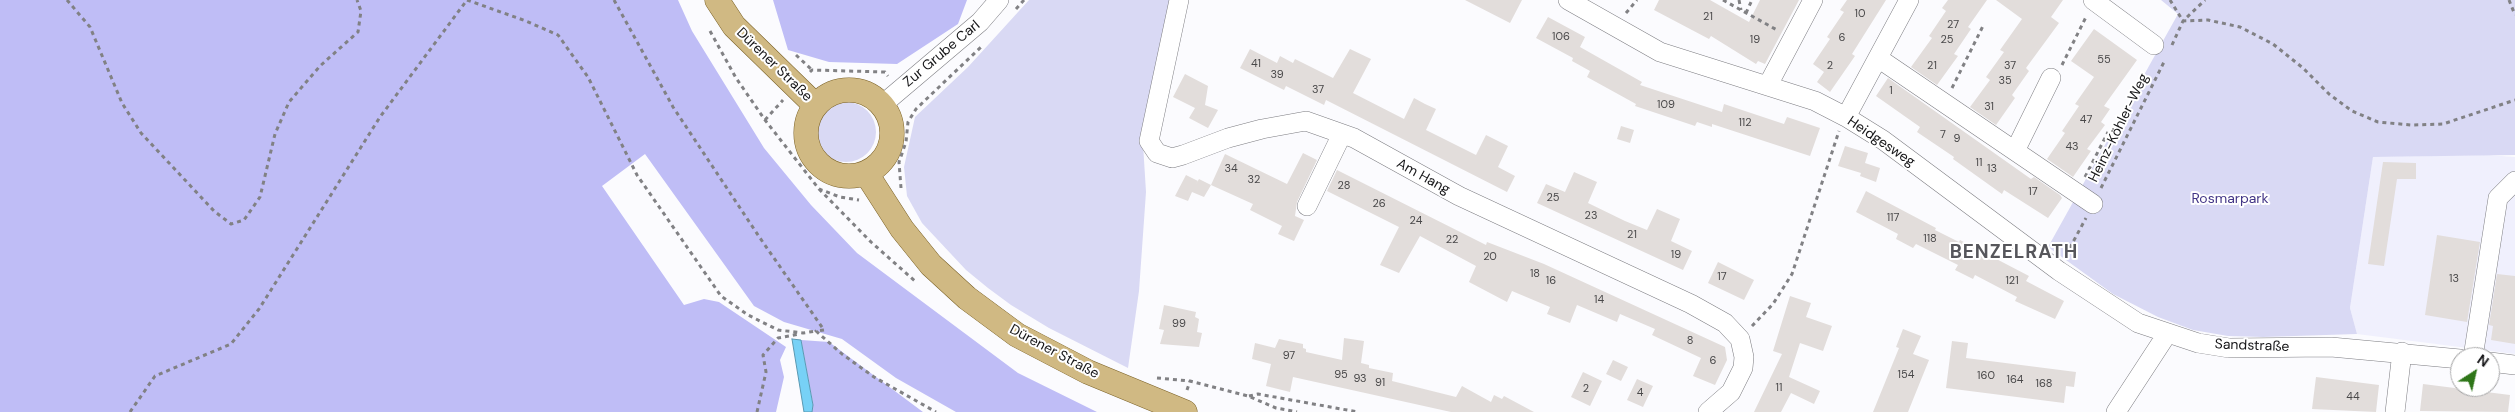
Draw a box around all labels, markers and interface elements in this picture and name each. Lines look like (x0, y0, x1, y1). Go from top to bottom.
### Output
house number: 10 (1855, 7, 1865, 21)
house number: 21 (1703, 10, 1713, 24)
street label: Zur Grube Carl (900, 17, 984, 91)
house number: 27 (1947, 18, 1959, 32)
street label: Dürener Straße (733, 25, 815, 105)
house number: 106 (1552, 30, 1570, 44)
house number: 6 (1839, 31, 1845, 45)
house number: 19 (1750, 33, 1760, 47)
house number: 25 (1940, 33, 1954, 47)
house number: 55 (2097, 53, 2111, 67)
house number: 41 (1251, 57, 1261, 71)
house number: 2 (1827, 59, 1833, 73)
house number: 21 (1927, 59, 1937, 73)
house number: 37 (2004, 59, 2016, 73)
house number: 39 (1270, 68, 1284, 82)
street label: Heinz-Köhler-Weg (2085, 71, 2153, 185)
house number: 35 (1998, 74, 2012, 88)
house number: 37 (1312, 83, 1324, 97)
house number: 1 (1889, 84, 1893, 98)
house number: 109 (1657, 98, 1675, 112)
house number: 31 (1984, 100, 1994, 114)
street label: Heidgesweg (1844, 113, 1918, 171)
house number: 47 (2080, 113, 2092, 127)
house number: 112 (1738, 116, 1752, 130)
house number: 7 (1940, 128, 1946, 142)
house number: 9 (1954, 132, 1960, 146)
house number: 43 (2065, 140, 2079, 154)
street label: Am Hang (1393, 155, 1453, 199)
house number: 11 (1976, 156, 1982, 170)
house number: 34 (1224, 162, 1238, 176)
house number: 13 (1987, 162, 1997, 176)
house number: 32 (1248, 173, 1260, 187)
house number: 28 (1338, 179, 1350, 193)
house number: 17 (2028, 185, 2038, 199)
house number: 25 (1546, 191, 1560, 205)
park label: Rosmarpark (2191, 191, 2269, 207)
house number: 26 (1372, 197, 1386, 211)
house number: 23 (1585, 209, 1597, 223)
house number: 117 (1887, 211, 1899, 225)
house number: 24 (1410, 214, 1422, 228)
house number: 21 (1627, 228, 1637, 242)
house number: 118 (1923, 232, 1937, 246)
house number: 22 (1446, 233, 1458, 247)
district label: BENZELRATH (1948, 242, 2080, 264)
house number: 19 (1671, 248, 1681, 262)
house number: 20 (1483, 250, 1497, 264)
house number: 18 (1530, 267, 1540, 281)
house number: 17 (1717, 270, 1727, 284)
house number: 13 (2449, 272, 2459, 286)
house number: 16 (1546, 274, 1556, 288)
house number: 121 (2005, 274, 2019, 288)
house number: 14 (1594, 293, 1604, 307)
house number: 99 (1172, 317, 1186, 331)
street label: Dürener Straße (1006, 321, 1102, 383)
house number: 8 (1687, 334, 1693, 348)
street label: Sandstraße (2214, 336, 2290, 356)
north arrow (2450, 347, 2500, 397)
house number: 97 (1283, 349, 1295, 363)
text: N (2474, 350, 2492, 371)
house number: 6 (1710, 354, 1716, 368)
house number: 95 (1334, 368, 1348, 382)
house number: 154 (1898, 368, 1914, 382)
house number: 160 (1977, 369, 1995, 383)
house number: 93 (1353, 372, 1367, 386)
house number: 164 (2006, 373, 2024, 387)
house number: 91 (1375, 376, 1385, 390)
house number: 168 (2035, 377, 2053, 391)
house number: 11 (1776, 381, 1782, 395)
house number: 2 (1583, 382, 1589, 396)
house number: 4 (1637, 386, 1643, 400)
house number: 44 (2346, 390, 2360, 404)

